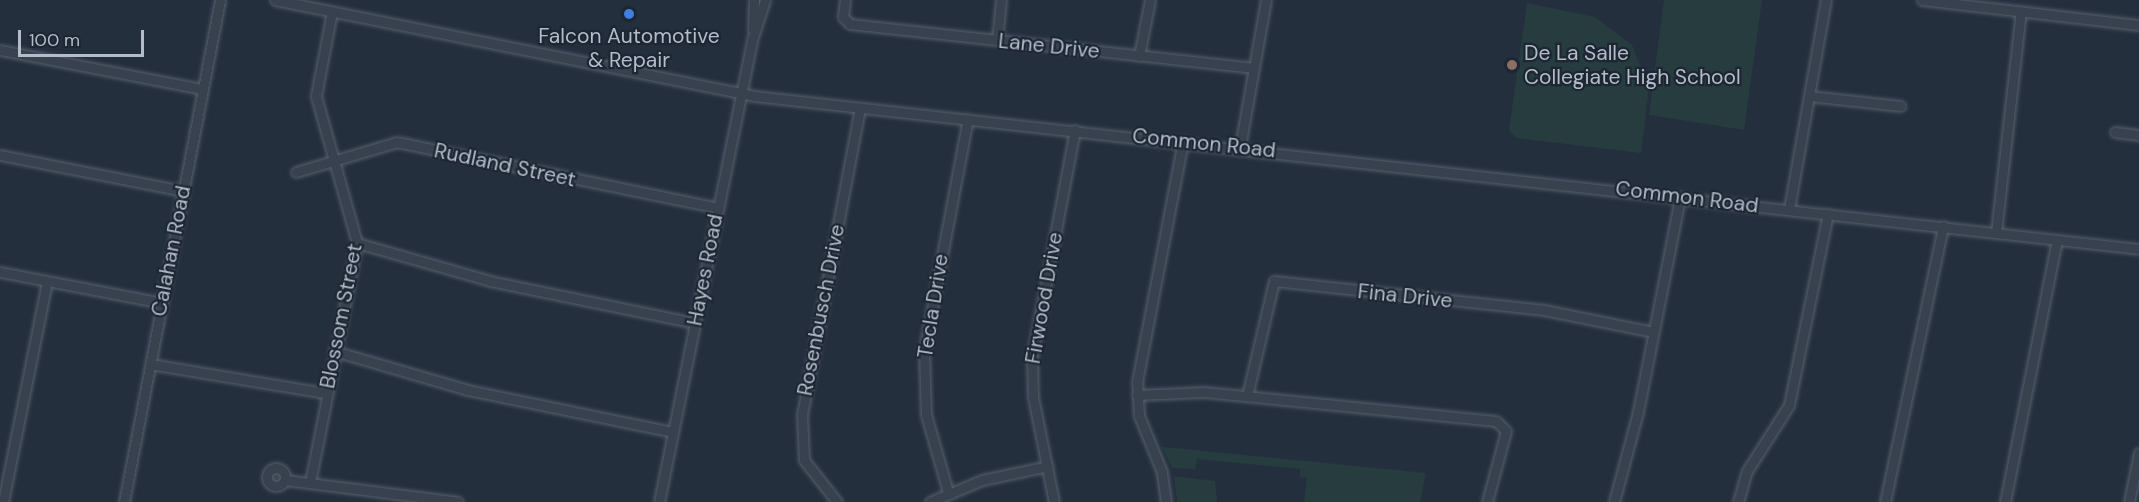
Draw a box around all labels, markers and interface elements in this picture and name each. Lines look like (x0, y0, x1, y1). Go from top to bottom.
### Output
marker: Falcon Automotive & Repair (622, 7, 636, 21)
scale bar (21, 18, 147, 56)
place label: Falcon Automotive & Repair (538, 23, 720, 73)
text: 100 m (29, 28, 80, 52)
street label: Lane Drive (997, 28, 1101, 64)
place label: De La Salle Collegiate High School (1524, 40, 1741, 90)
marker: De La Salle Collegiate High School (1505, 58, 1519, 72)
street label: Common Road (1131, 123, 1277, 163)
street label: Rudland Street (432, 138, 578, 192)
street label: Common Road (1614, 176, 1760, 218)
street label: Calahan Road (146, 184, 196, 318)
street label: Hayes Road (682, 212, 728, 328)
street label: Rosenbusch Drive (792, 222, 850, 398)
street label: Firwood Drive (1020, 230, 1068, 366)
street label: Blossom Street (315, 241, 367, 391)
street label: Tecla Drive (912, 252, 954, 360)
street label: Fina Drive (1356, 279, 1454, 313)

